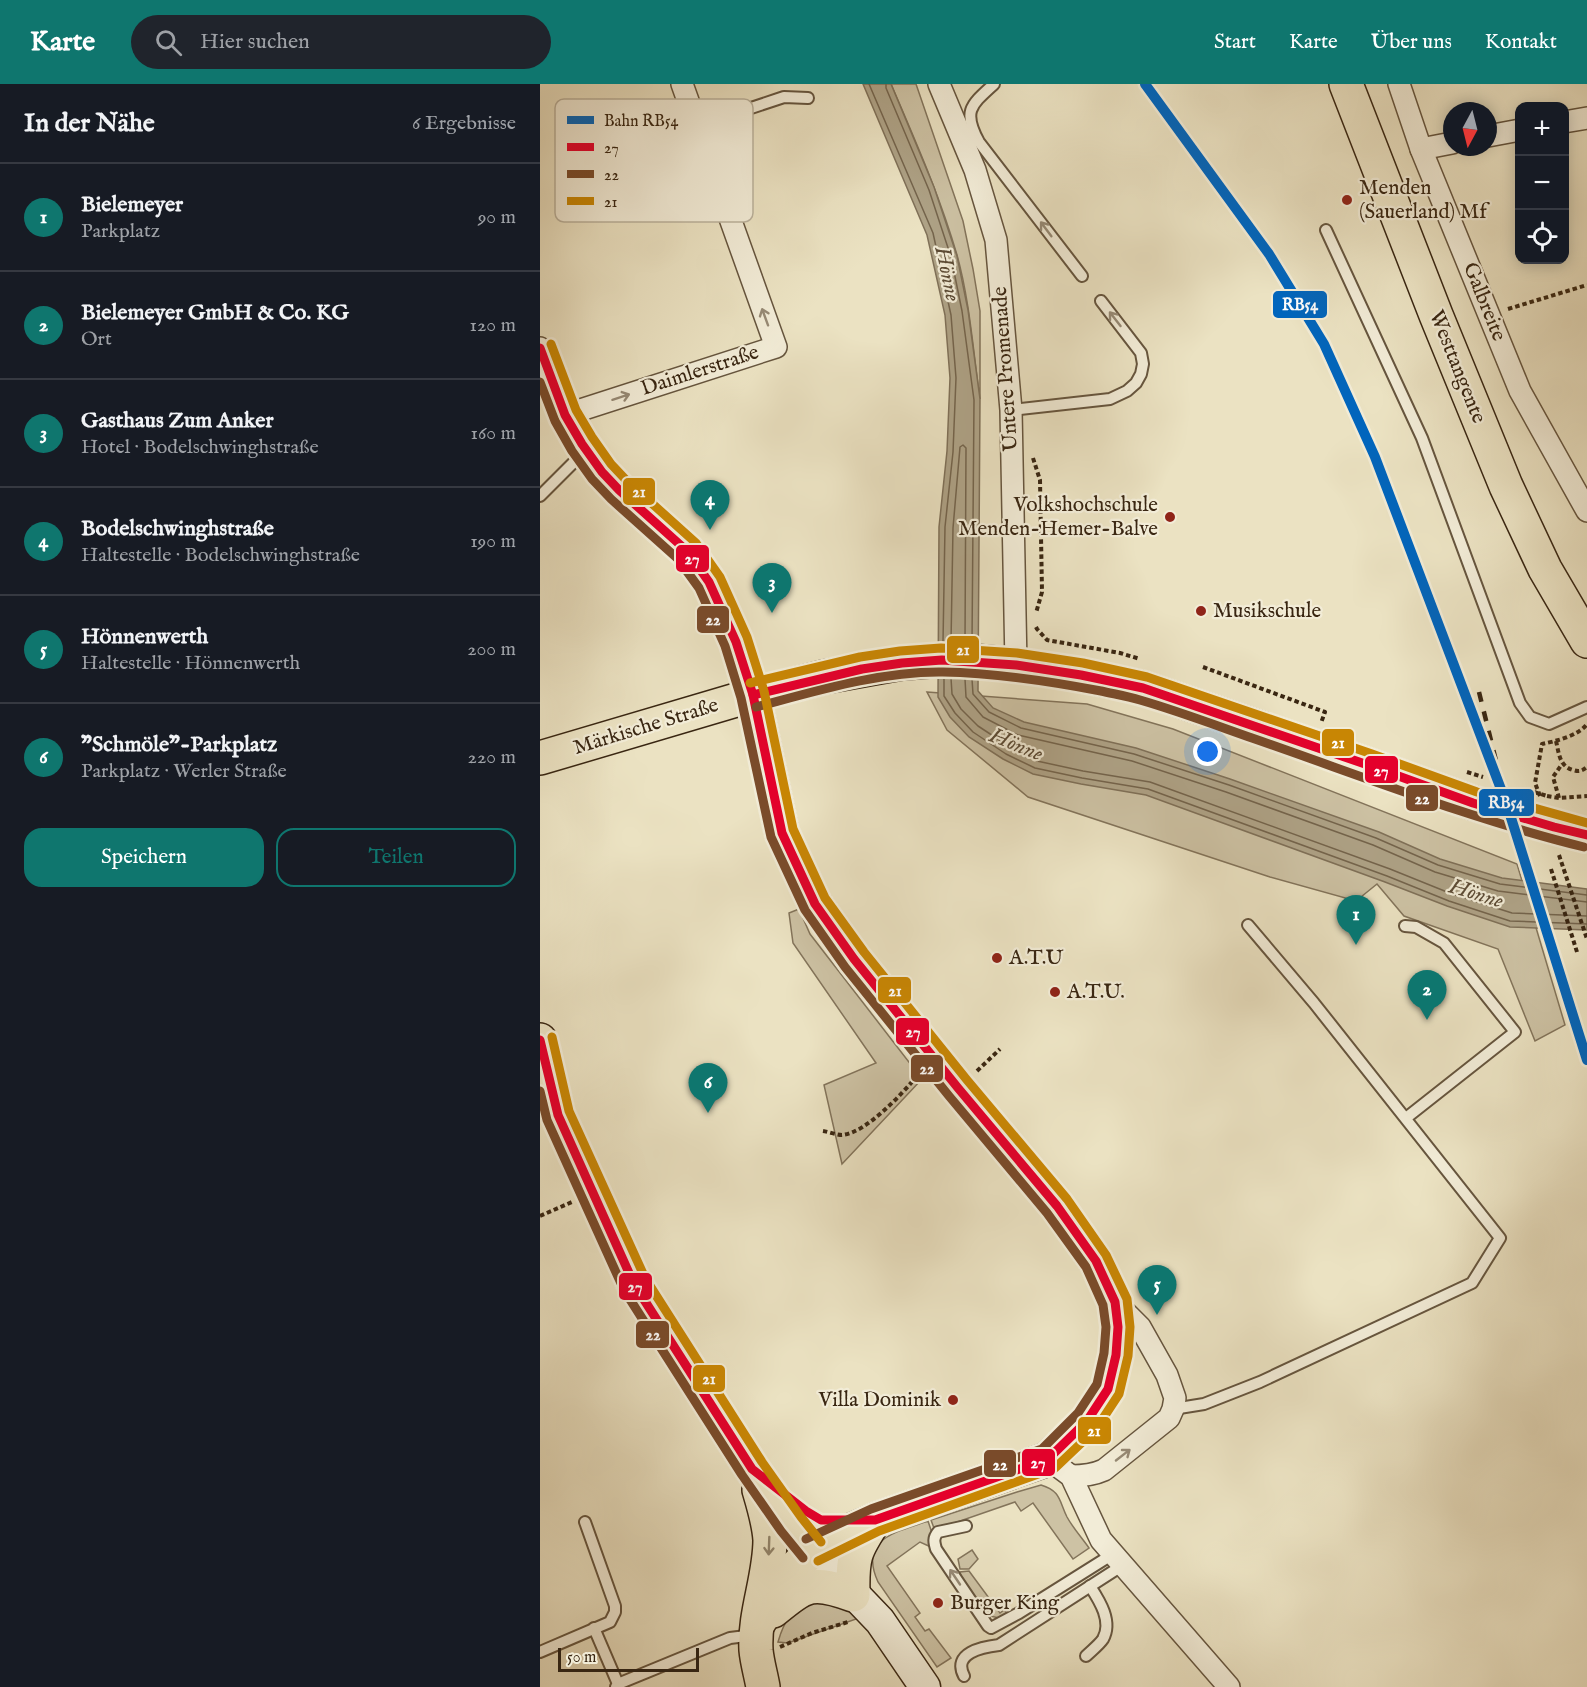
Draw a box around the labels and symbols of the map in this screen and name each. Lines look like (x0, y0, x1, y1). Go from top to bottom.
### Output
legend (555, 99, 753, 222)
north arrow (1443, 102, 1497, 156)
text: Bahn RB54 (604, 112, 678, 132)
text: 27 (604, 139, 619, 159)
text: 22 (604, 166, 619, 186)
place label: Menden (Sauerland) Mf (1359, 175, 1490, 226)
text: 21 (604, 193, 618, 213)
marker: Menden (Sauerland) Mf (1340, 193, 1354, 207)
one-way arrow (1040, 222, 1052, 238)
water label: Hönne (927, 243, 967, 304)
street label: Galbreite (1456, 259, 1512, 346)
street label: Untere Promenade (987, 285, 1025, 452)
line badge: RB54 (1272, 290, 1328, 319)
text: RB54 (1282, 296, 1319, 316)
street label: Westtangente (1422, 306, 1492, 428)
one-way arrow (758, 308, 769, 326)
one-way arrow (1108, 311, 1121, 327)
street label: Daimlerstraße (638, 339, 763, 403)
one-way arrow (611, 391, 630, 402)
line badge: 21 (622, 477, 656, 506)
pin: 4 (690, 480, 730, 530)
text: 21 (632, 483, 646, 503)
place label: Volkshochschule Menden-Hemer-Balve (958, 492, 1158, 543)
marker: Volkshochschule Menden-Hemer-Balve (1163, 510, 1177, 524)
line badge: 27 (675, 544, 710, 573)
text: 27 (685, 550, 699, 570)
pin: 3 (752, 564, 792, 613)
place label: Musikschule (1213, 598, 1322, 625)
marker: Musikschule (1194, 604, 1208, 618)
line badge: 22 (696, 605, 730, 634)
text: 22 (705, 611, 721, 631)
line badge: 21 (946, 635, 980, 664)
text: 21 (956, 641, 970, 661)
street label: Märkische Straße (570, 692, 722, 762)
water label: Hönne (984, 721, 1047, 769)
line badge: 21 (1321, 728, 1355, 757)
text: 21 (1331, 734, 1345, 754)
your location (1193, 737, 1222, 766)
line badge: 27 (1364, 755, 1399, 784)
text: 27 (1374, 762, 1388, 782)
line badge: 22 (1405, 784, 1439, 812)
line badge: RB54 (1478, 788, 1535, 817)
text: 22 (1414, 790, 1430, 810)
text: RB54 (1488, 794, 1525, 814)
water label: Hönne (1445, 872, 1507, 916)
pin: 1 (1336, 896, 1376, 945)
place label: A.T.U (1008, 945, 1063, 972)
marker: A.T.U (990, 951, 1004, 965)
pin: 2 (1408, 970, 1446, 1020)
line badge: 21 (877, 976, 912, 1004)
place label: A.T.U. (1066, 979, 1125, 1006)
text: 21 (888, 982, 902, 1002)
marker: A.T.U. (1048, 985, 1062, 999)
line badge: 27 (895, 1017, 930, 1046)
text: 27 (906, 1023, 920, 1043)
line badge: 22 (910, 1054, 944, 1083)
text: 22 (919, 1060, 935, 1080)
pin: 6 (688, 1064, 728, 1113)
pin: 5 (1138, 1266, 1176, 1315)
line badge: 27 (618, 1272, 653, 1301)
text: 27 (628, 1278, 642, 1298)
line badge: 22 (635, 1320, 670, 1349)
text: 22 (645, 1326, 661, 1346)
line badge: 21 (692, 1364, 726, 1393)
text: 21 (702, 1370, 716, 1390)
place label: Villa Dominik (817, 1387, 942, 1414)
marker: Villa Dominik (946, 1393, 960, 1407)
line badge: 21 (1077, 1416, 1112, 1445)
text: 21 (1087, 1422, 1101, 1442)
line badge: 27 (1021, 1448, 1056, 1477)
one-way arrow (1115, 1448, 1131, 1461)
line badge: 22 (983, 1449, 1017, 1478)
text: 27 (1031, 1454, 1045, 1474)
text: 22 (992, 1456, 1008, 1476)
one-way arrow (763, 1535, 774, 1555)
one-way arrow (949, 1570, 961, 1586)
place label: Burger King (950, 1590, 1060, 1617)
marker: Burger King (931, 1596, 945, 1610)
scale bar (558, 1645, 699, 1672)

